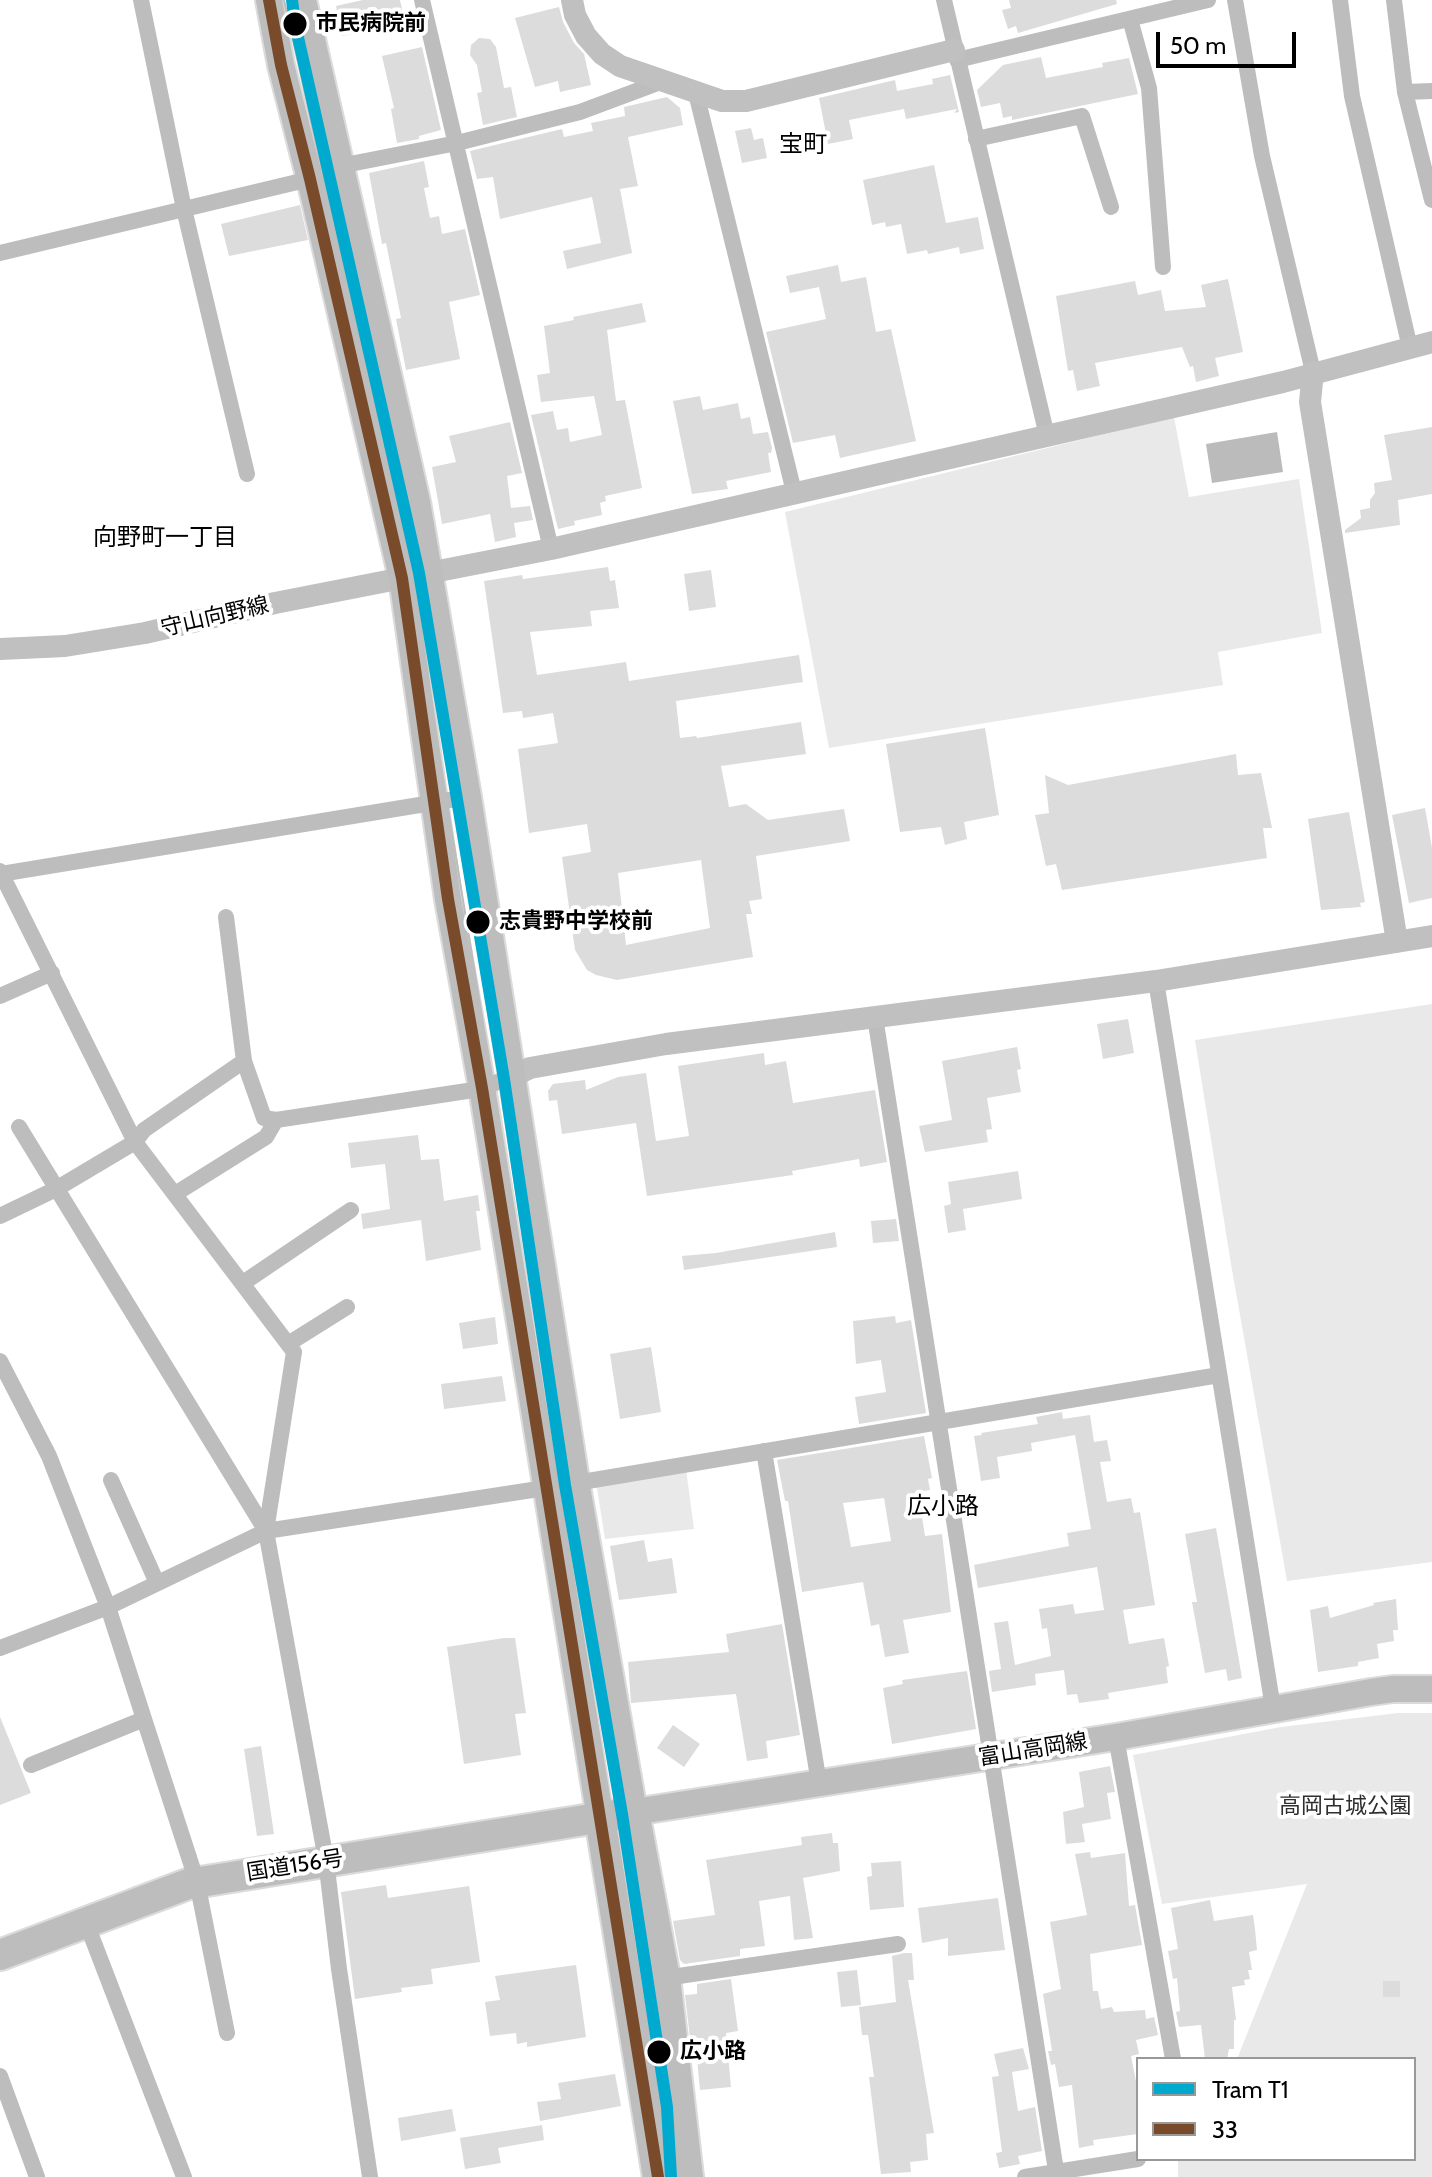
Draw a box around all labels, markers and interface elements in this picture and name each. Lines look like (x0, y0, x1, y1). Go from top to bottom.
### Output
marker: 市民病院前 (281, 10, 309, 38)
place label: 市民病院前 (316, 11, 426, 37)
scale bar (1160, 16, 1300, 66)
text: 50 m (1170, 31, 1226, 60)
district label: 宝町 (779, 131, 827, 159)
district label: 向野町一丁目 (93, 524, 237, 552)
street label: 守山向野線 (158, 592, 272, 642)
marker: 志貴野中学校前 (464, 908, 492, 936)
place label: 志貴野中学校前 (499, 909, 653, 935)
district label: 広小路 (907, 1493, 979, 1521)
street label: 富山高岡線 (977, 1728, 1089, 1772)
park label: 高岡古城公園 (1279, 1794, 1411, 1820)
street label: 国道156号 (245, 1845, 345, 1887)
marker: 広小路 (645, 2038, 673, 2066)
place label: 広小路 (680, 2039, 746, 2065)
legend (1136, 2057, 1416, 2161)
text: Tram T1 (1212, 2075, 1289, 2104)
text: 33 (1212, 2115, 1238, 2144)

